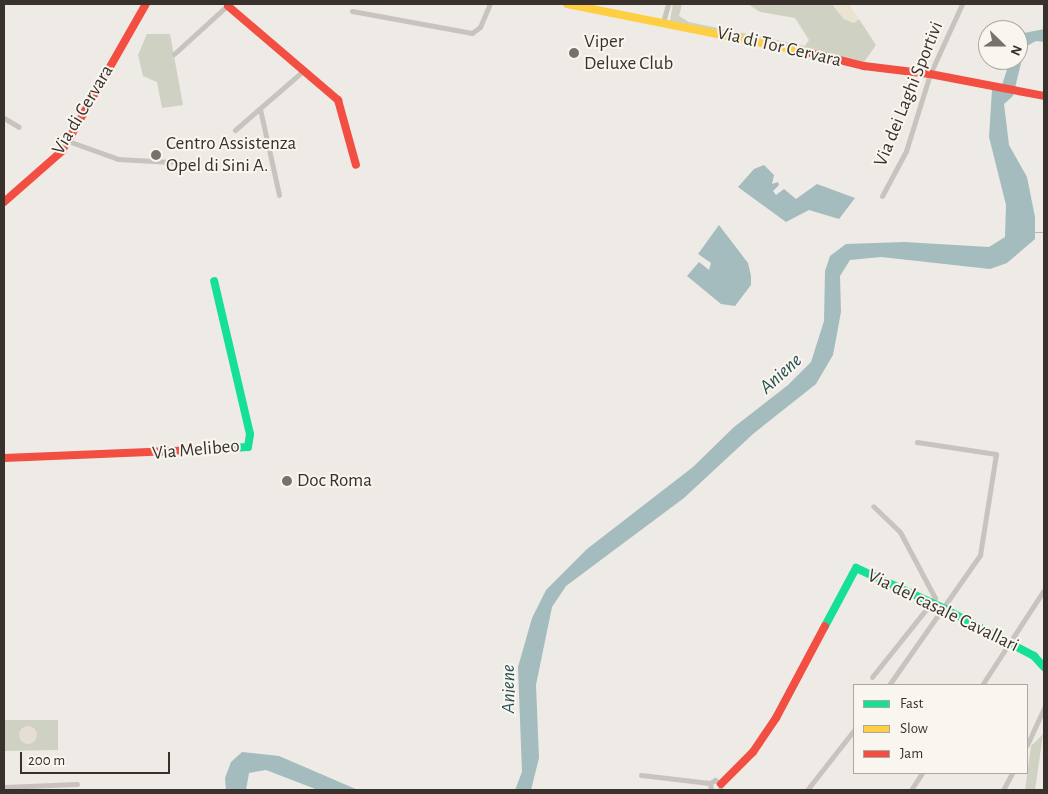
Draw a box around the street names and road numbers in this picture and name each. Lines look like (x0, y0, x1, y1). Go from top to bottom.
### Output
street label: Via dei Laghi Sportivi (870, 18, 948, 170)
street label: Via di Tor Cervara (715, 22, 843, 72)
street label: Via di Cervara (47, 61, 119, 159)
street label: Via Melibeo (151, 435, 241, 465)
street label: Via del casale Cavallari (864, 564, 1022, 658)

